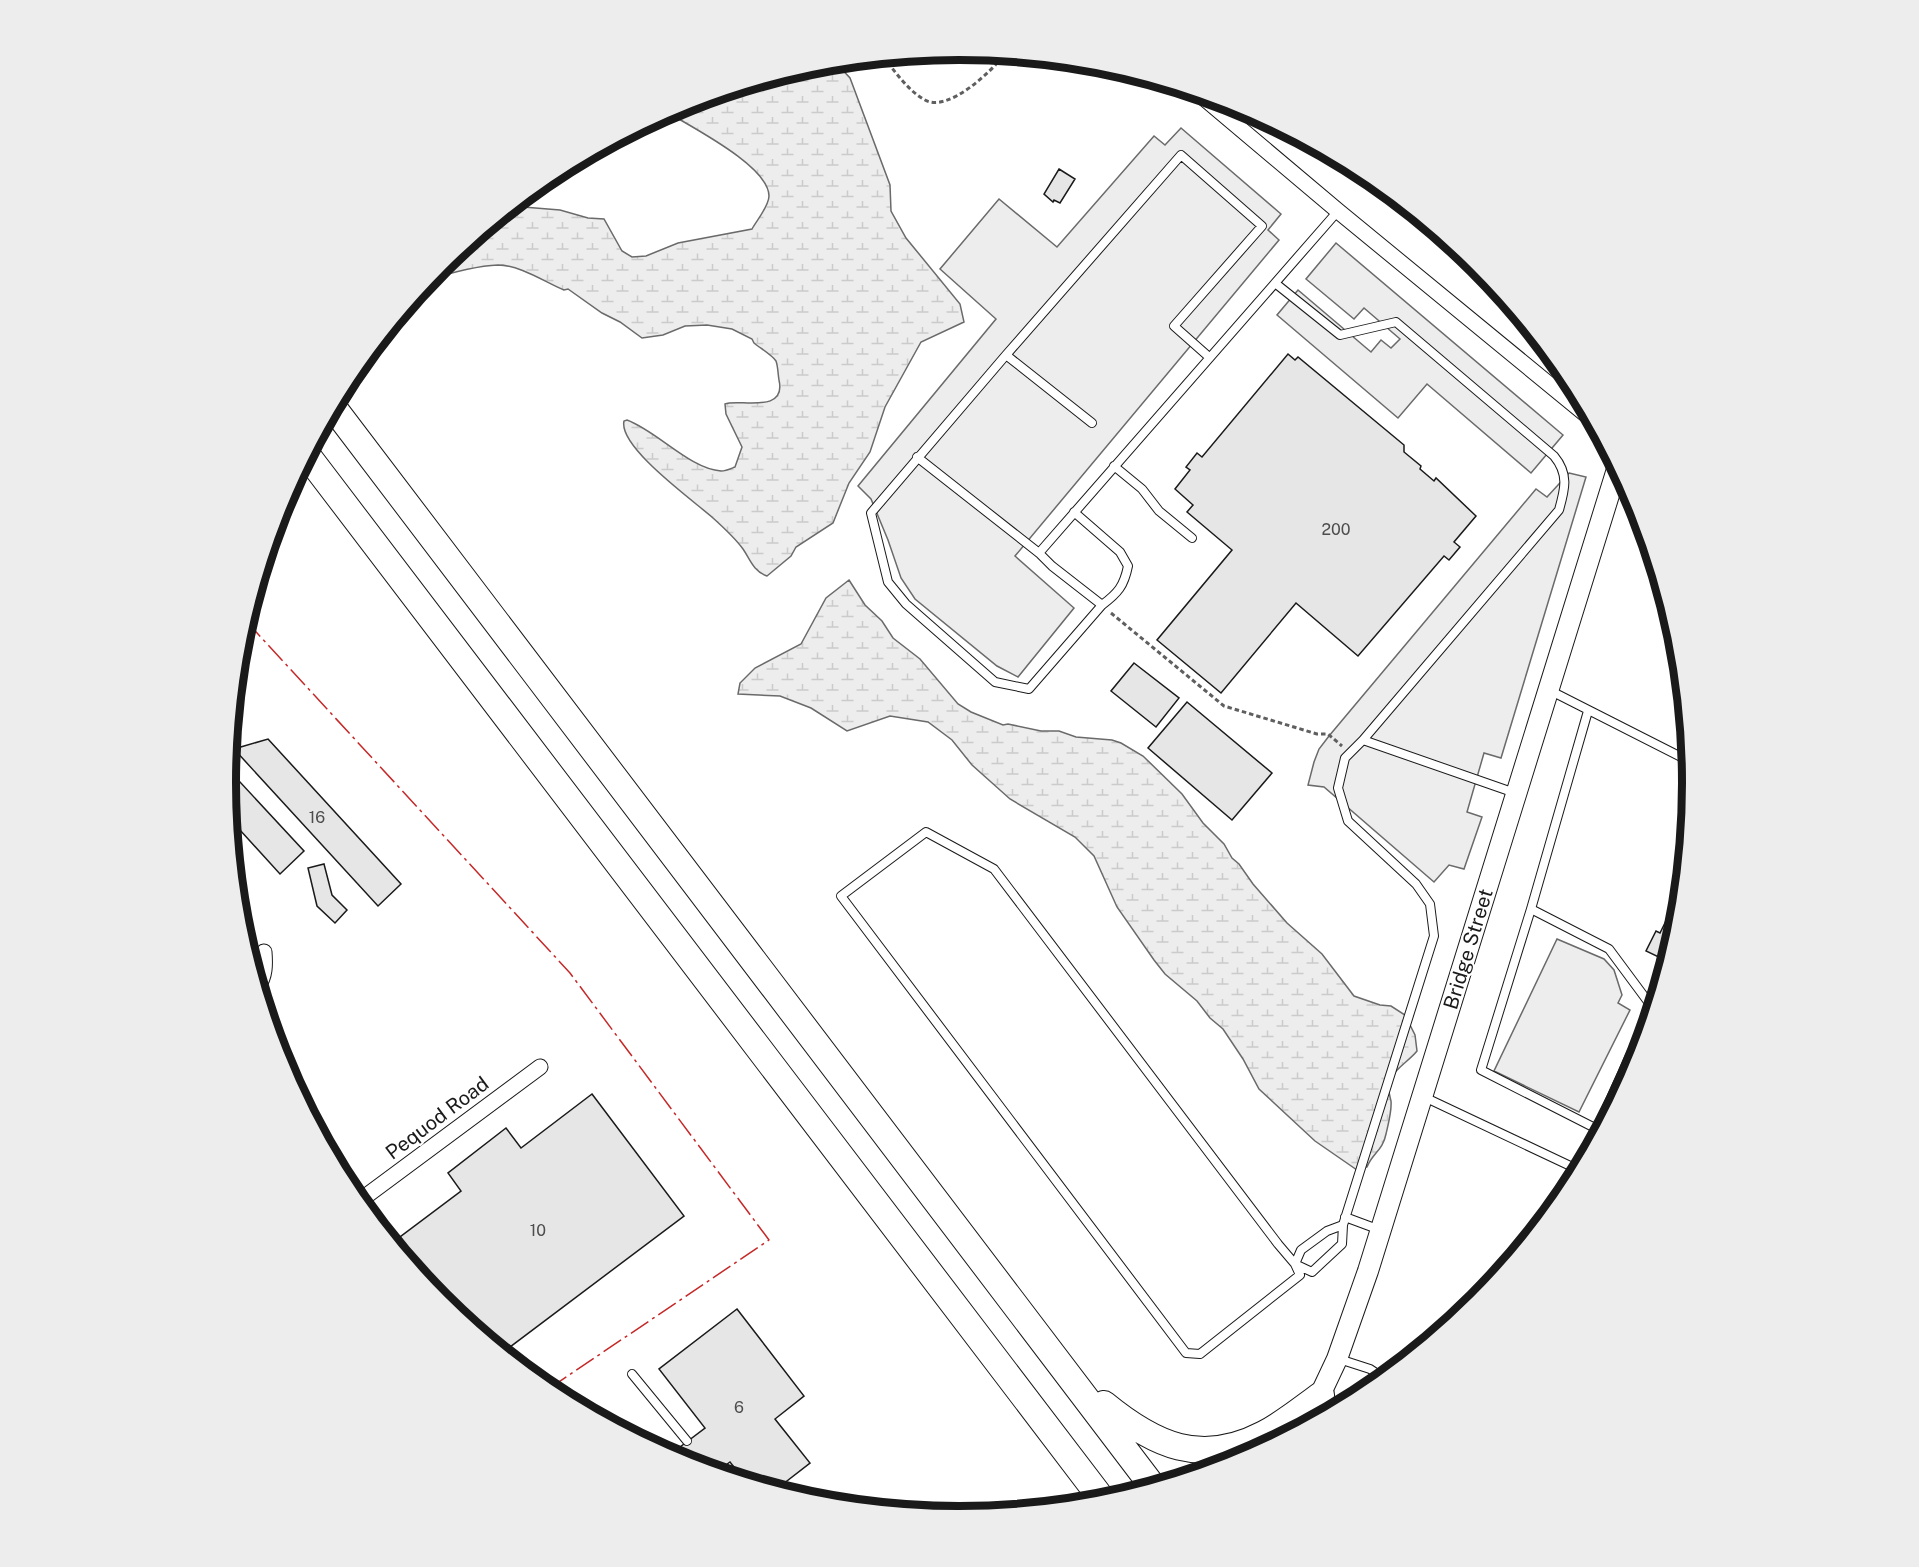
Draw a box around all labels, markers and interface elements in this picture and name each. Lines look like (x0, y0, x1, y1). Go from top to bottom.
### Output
house number: 200 (1321, 520, 1351, 539)
house number: 16 (309, 808, 325, 827)
street label: Bridge Street (1438, 886, 1498, 1012)
street label: Pequod Road (381, 1071, 493, 1165)
house number: 10 (530, 1221, 546, 1240)
house number: 6 (734, 1398, 744, 1417)

